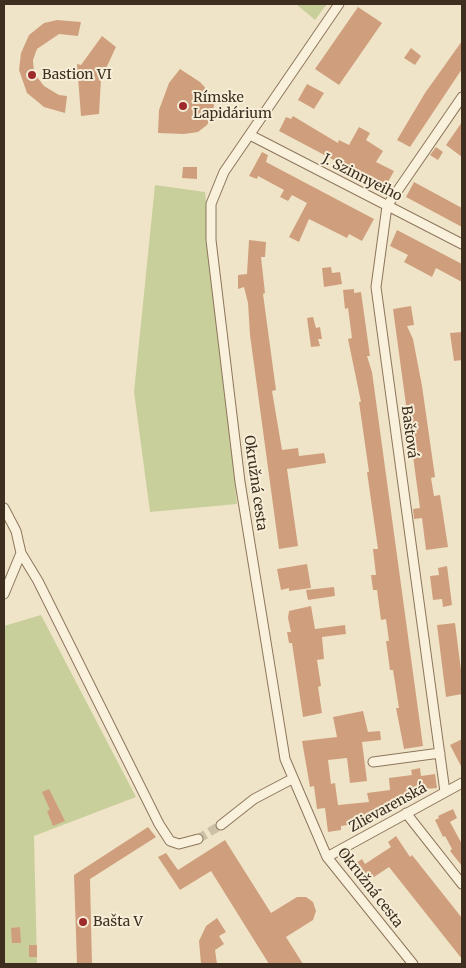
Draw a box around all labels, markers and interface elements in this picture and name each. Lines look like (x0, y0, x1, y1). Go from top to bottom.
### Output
place label: Bastion VI (42, 67, 112, 83)
marker: Bastion VI (26, 69, 38, 81)
place label: Rímske Lapidárium (193, 90, 272, 122)
marker: Rímske Lapidárium (177, 100, 189, 112)
street label: J. Szinnyeiho (319, 151, 405, 205)
street label: Baštová (397, 405, 421, 459)
street label: Okružná cesta (240, 434, 270, 532)
street label: Zlievarenská (346, 780, 430, 836)
street label: Okružná cesta (334, 845, 406, 931)
place label: Bašta V (93, 914, 143, 930)
marker: Bašta V (77, 916, 89, 928)

